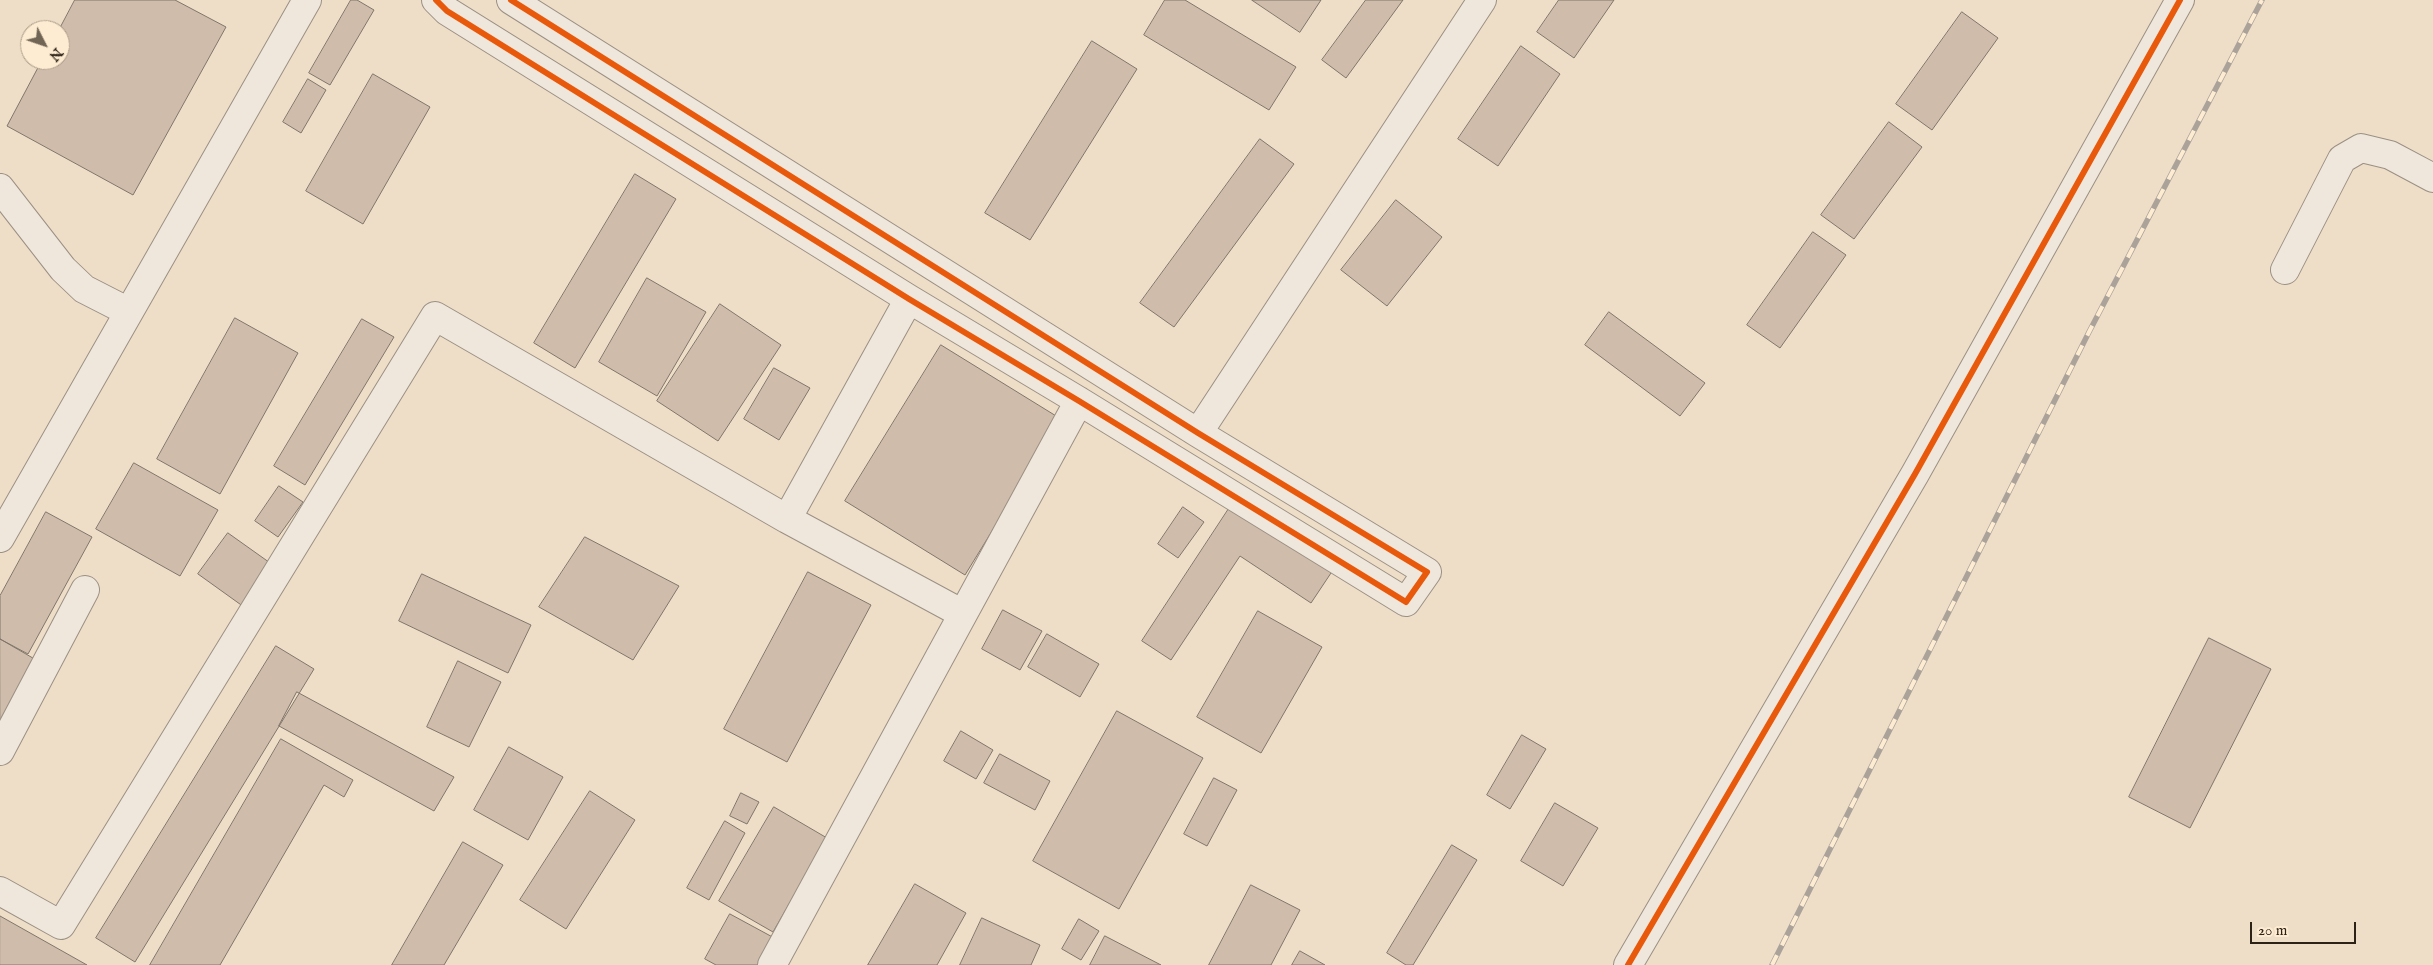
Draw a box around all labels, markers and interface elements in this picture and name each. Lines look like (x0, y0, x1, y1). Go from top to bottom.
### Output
north arrow (20, 20, 70, 70)
text: N (45, 44, 66, 65)
scale bar (2253, 912, 2359, 944)
text: 20 m (2258, 921, 2287, 940)

